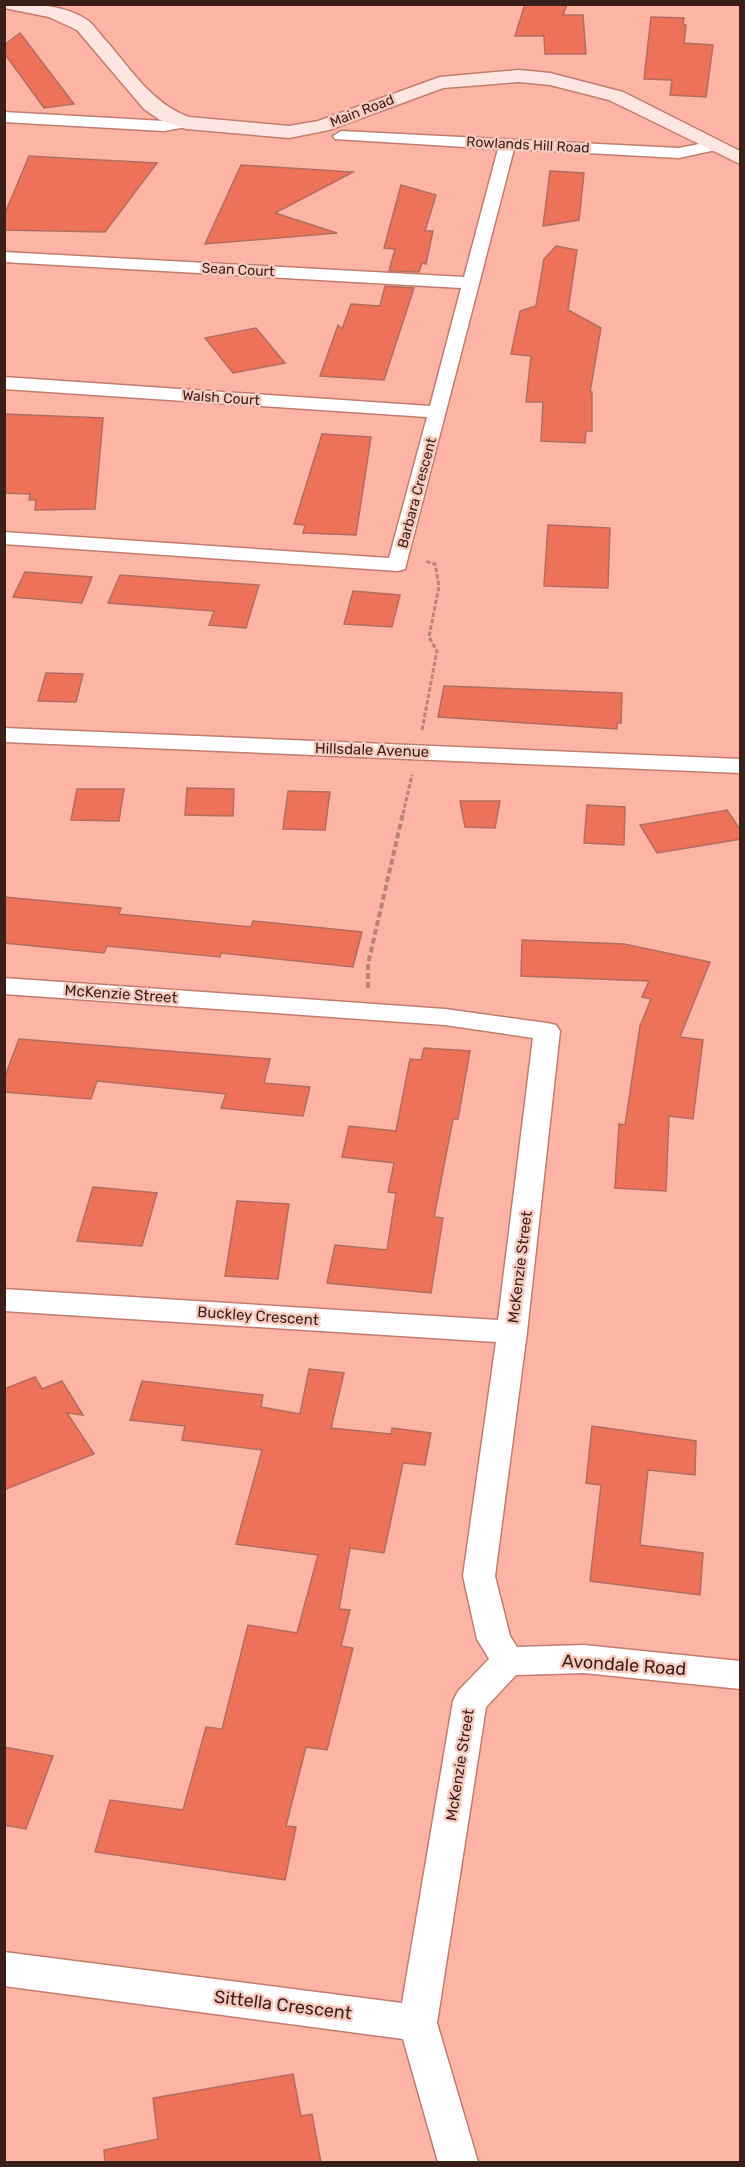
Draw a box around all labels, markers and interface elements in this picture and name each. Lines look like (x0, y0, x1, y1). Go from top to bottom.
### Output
street label: Main Road (328, 91, 396, 131)
street label: Rowlands Hill Road (466, 133, 590, 157)
street label: Sean Court (201, 260, 275, 280)
street label: Walsh Court (182, 387, 261, 409)
street label: Barbara Crescent (394, 435, 440, 550)
street label: Hillsdale Avenue (315, 739, 429, 761)
street label: McKenzie Street (64, 981, 178, 1007)
street label: McKenzie Street (504, 1210, 536, 1324)
street label: Buckley Crescent (197, 1303, 319, 1329)
street label: Avondale Road (561, 1650, 687, 1680)
street label: McKenzie Street (442, 1708, 478, 1822)
street label: Sittella Crescent (213, 1986, 353, 2024)

